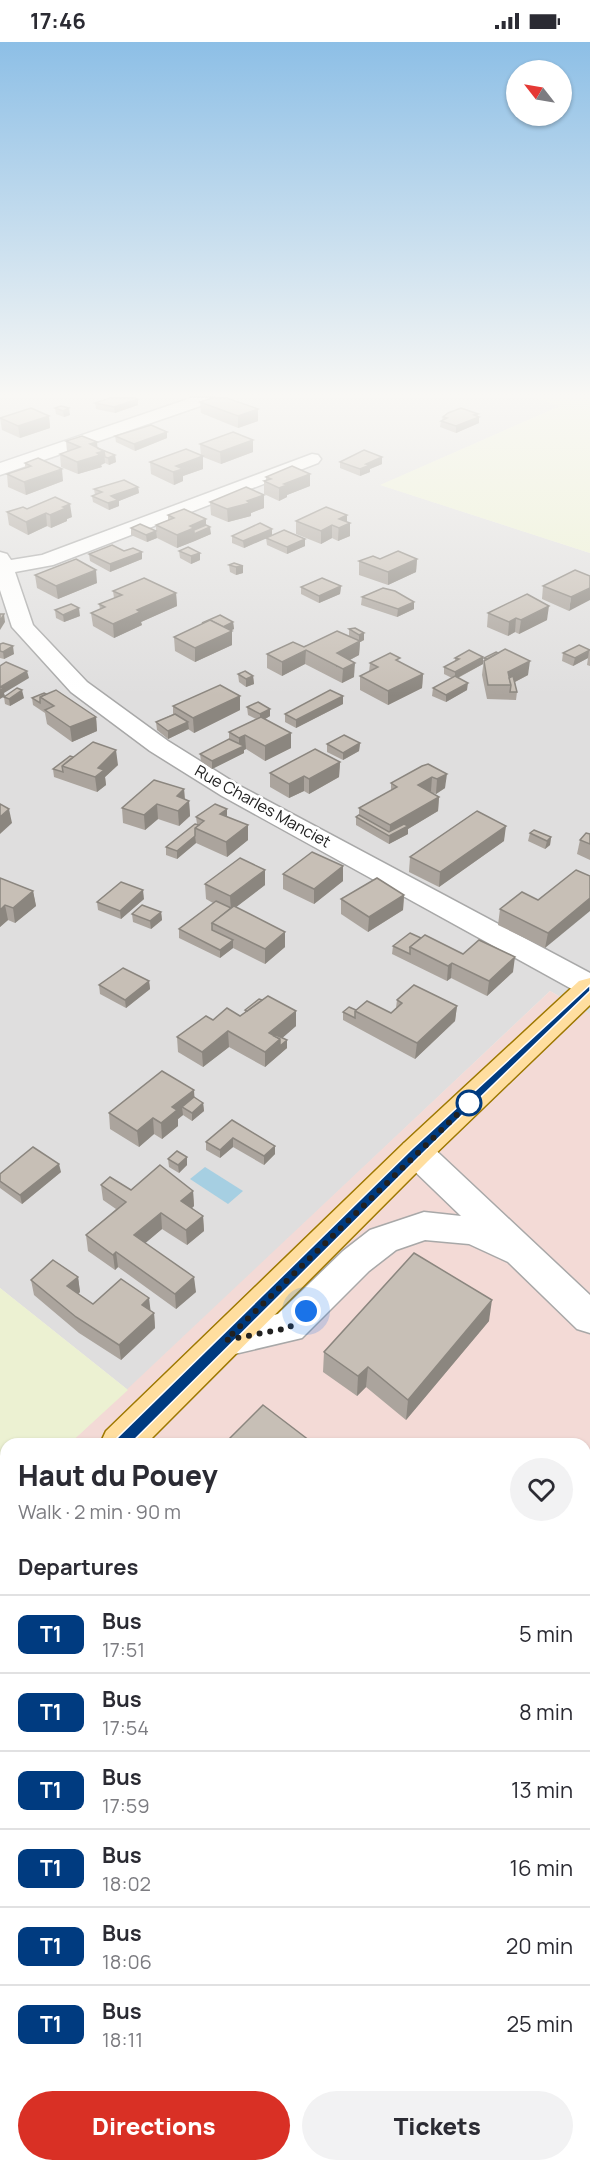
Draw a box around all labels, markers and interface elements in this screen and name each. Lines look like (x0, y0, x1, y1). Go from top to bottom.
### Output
text: 17:46 (30, 6, 86, 36)
north arrow (506, 60, 572, 126)
map controls (506, 60, 572, 126)
street label: Rue Charles Manciet (191, 759, 335, 853)
unlabelled marker (456, 1090, 482, 1116)
your location (291, 1296, 321, 1326)
text: Haut du Pouey (18, 1456, 218, 1494)
button: heart (510, 1458, 573, 1521)
text: Walk · 2 min · 90 m (18, 1498, 181, 1525)
text: Departures (18, 1552, 138, 1582)
text: Bus (102, 1606, 142, 1636)
text: 5 min (519, 1619, 573, 1649)
text: T1 (40, 1620, 62, 1648)
text: 17:51 (102, 1636, 145, 1663)
text: Bus (102, 1684, 142, 1714)
text: 8 min (519, 1697, 573, 1727)
text: T1 (40, 1698, 62, 1726)
text: 17:54 (102, 1714, 149, 1741)
text: Bus (102, 1762, 142, 1792)
text: 13 min (511, 1775, 573, 1805)
text: T1 (40, 1776, 62, 1804)
text: 17:59 (102, 1792, 150, 1819)
text: Bus (102, 1840, 142, 1870)
text: 16 min (510, 1853, 573, 1883)
text: T1 (40, 1854, 62, 1882)
text: 18:02 (102, 1870, 151, 1897)
text: Bus (102, 1918, 142, 1948)
text: 20 min (506, 1931, 573, 1961)
text: T1 (40, 1932, 62, 1960)
text: 18:06 (102, 1948, 152, 1975)
text: Bus (102, 1996, 142, 2026)
text: 25 min (506, 2009, 573, 2039)
text: T1 (40, 2010, 62, 2038)
text: 18:11 (102, 2026, 143, 2053)
button: Directions (18, 2091, 290, 2160)
button: Tickets (302, 2091, 573, 2160)

